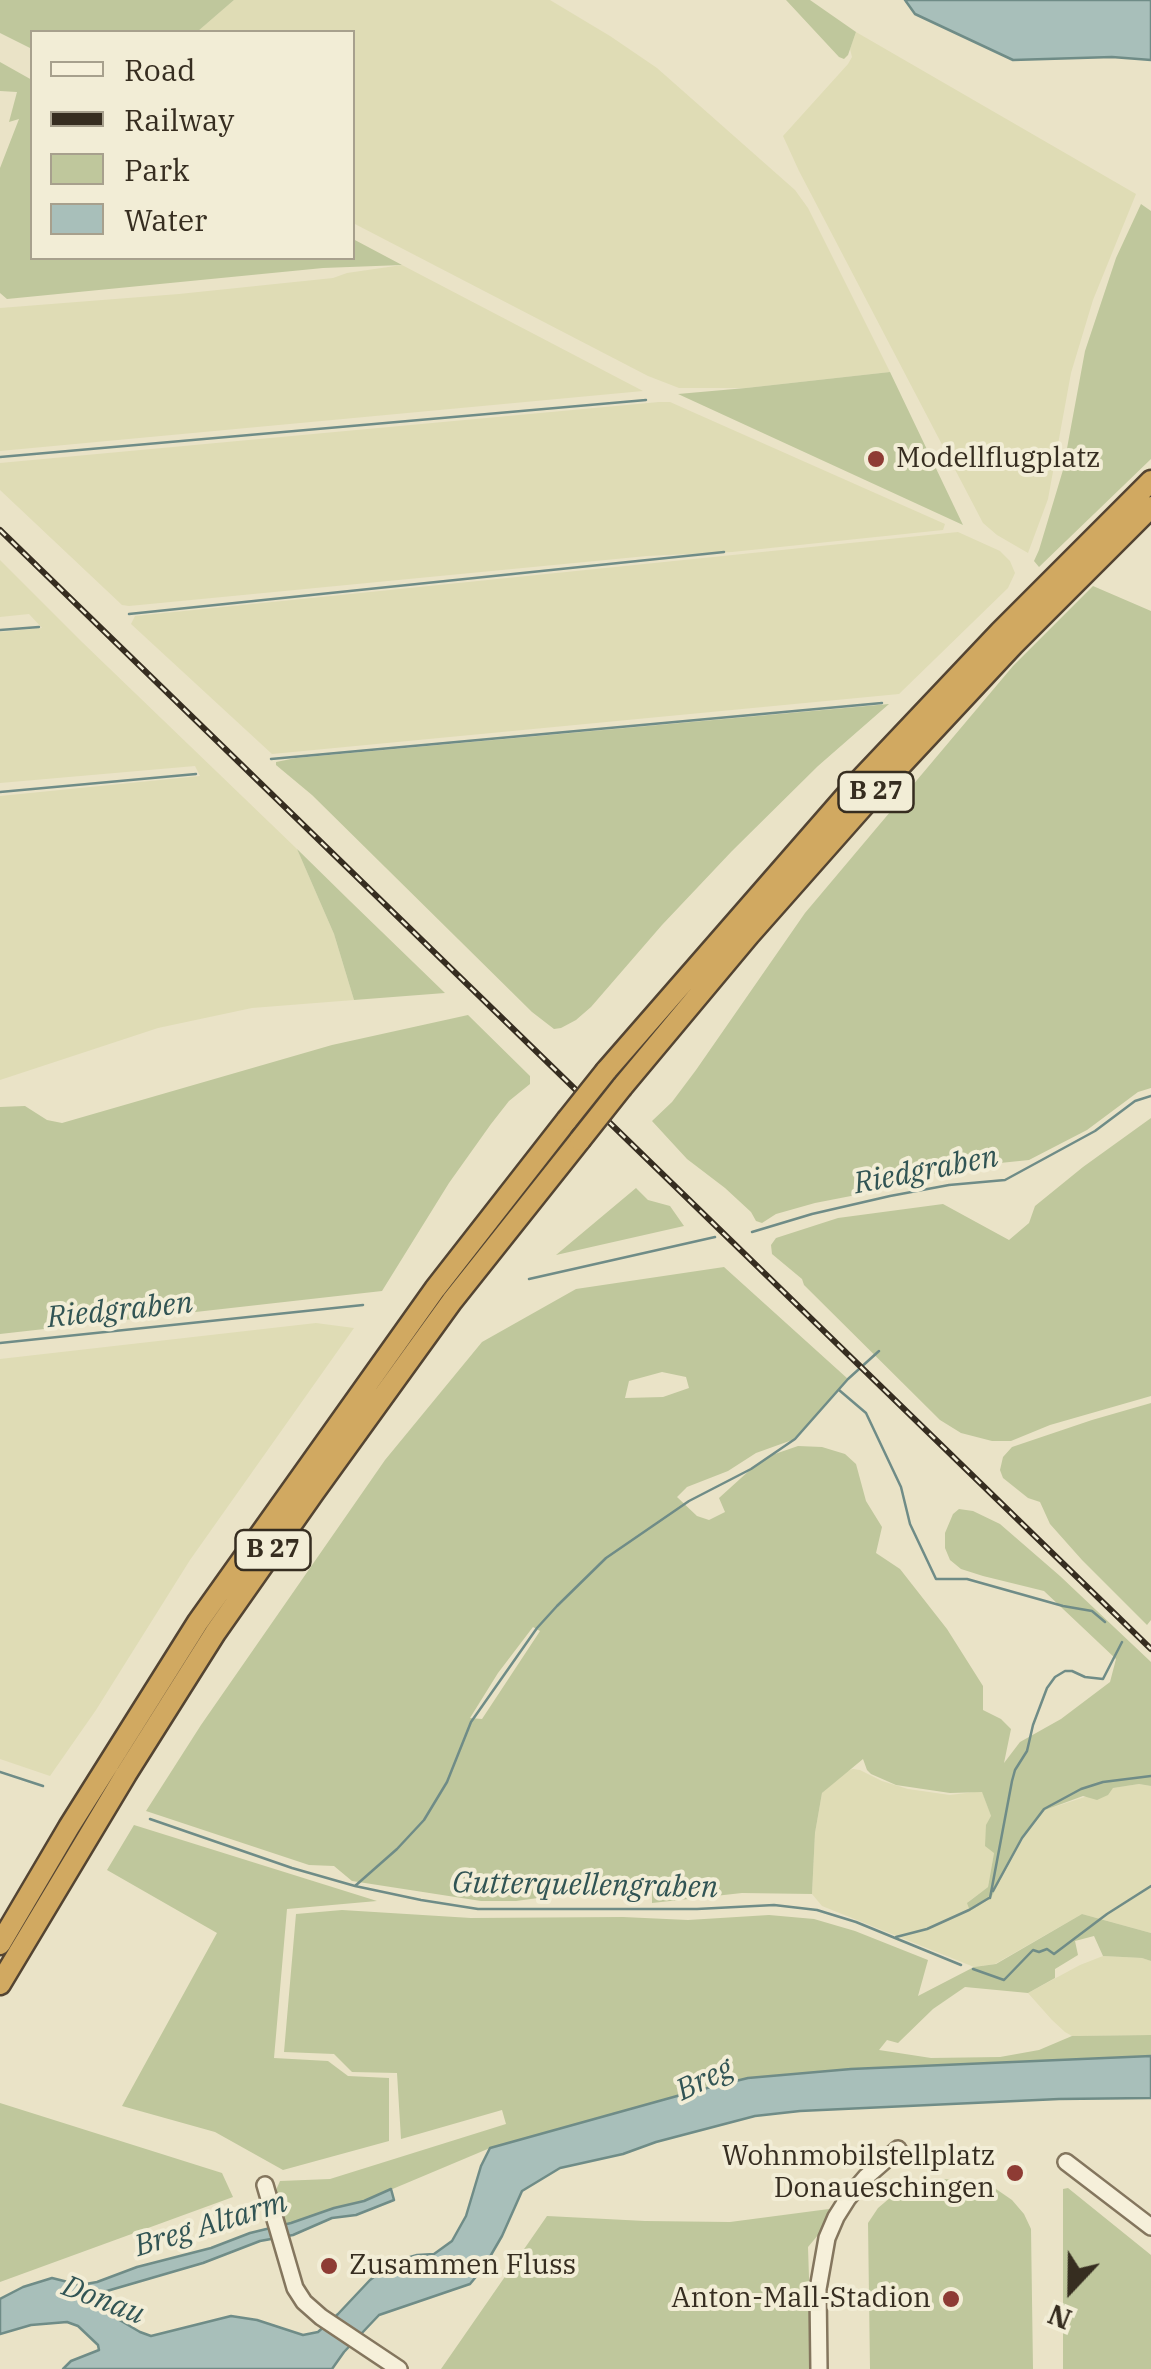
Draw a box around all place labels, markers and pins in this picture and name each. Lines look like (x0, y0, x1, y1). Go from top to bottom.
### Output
place label: Modellflugplatz (896, 442, 1100, 476)
marker: Modellflugplatz (865, 448, 887, 470)
place label: Wohnmobilstellplatz Donaueschingen (722, 2140, 995, 2206)
marker: Wohnmobilstellplatz Donaueschingen (1004, 2162, 1026, 2184)
place label: Zusammen Fluss (349, 2249, 576, 2283)
marker: Zusammen Fluss (318, 2255, 340, 2277)
place label: Anton-Mall-Stadion (671, 2282, 931, 2316)
marker: Anton-Mall-Stadion (940, 2288, 962, 2310)

